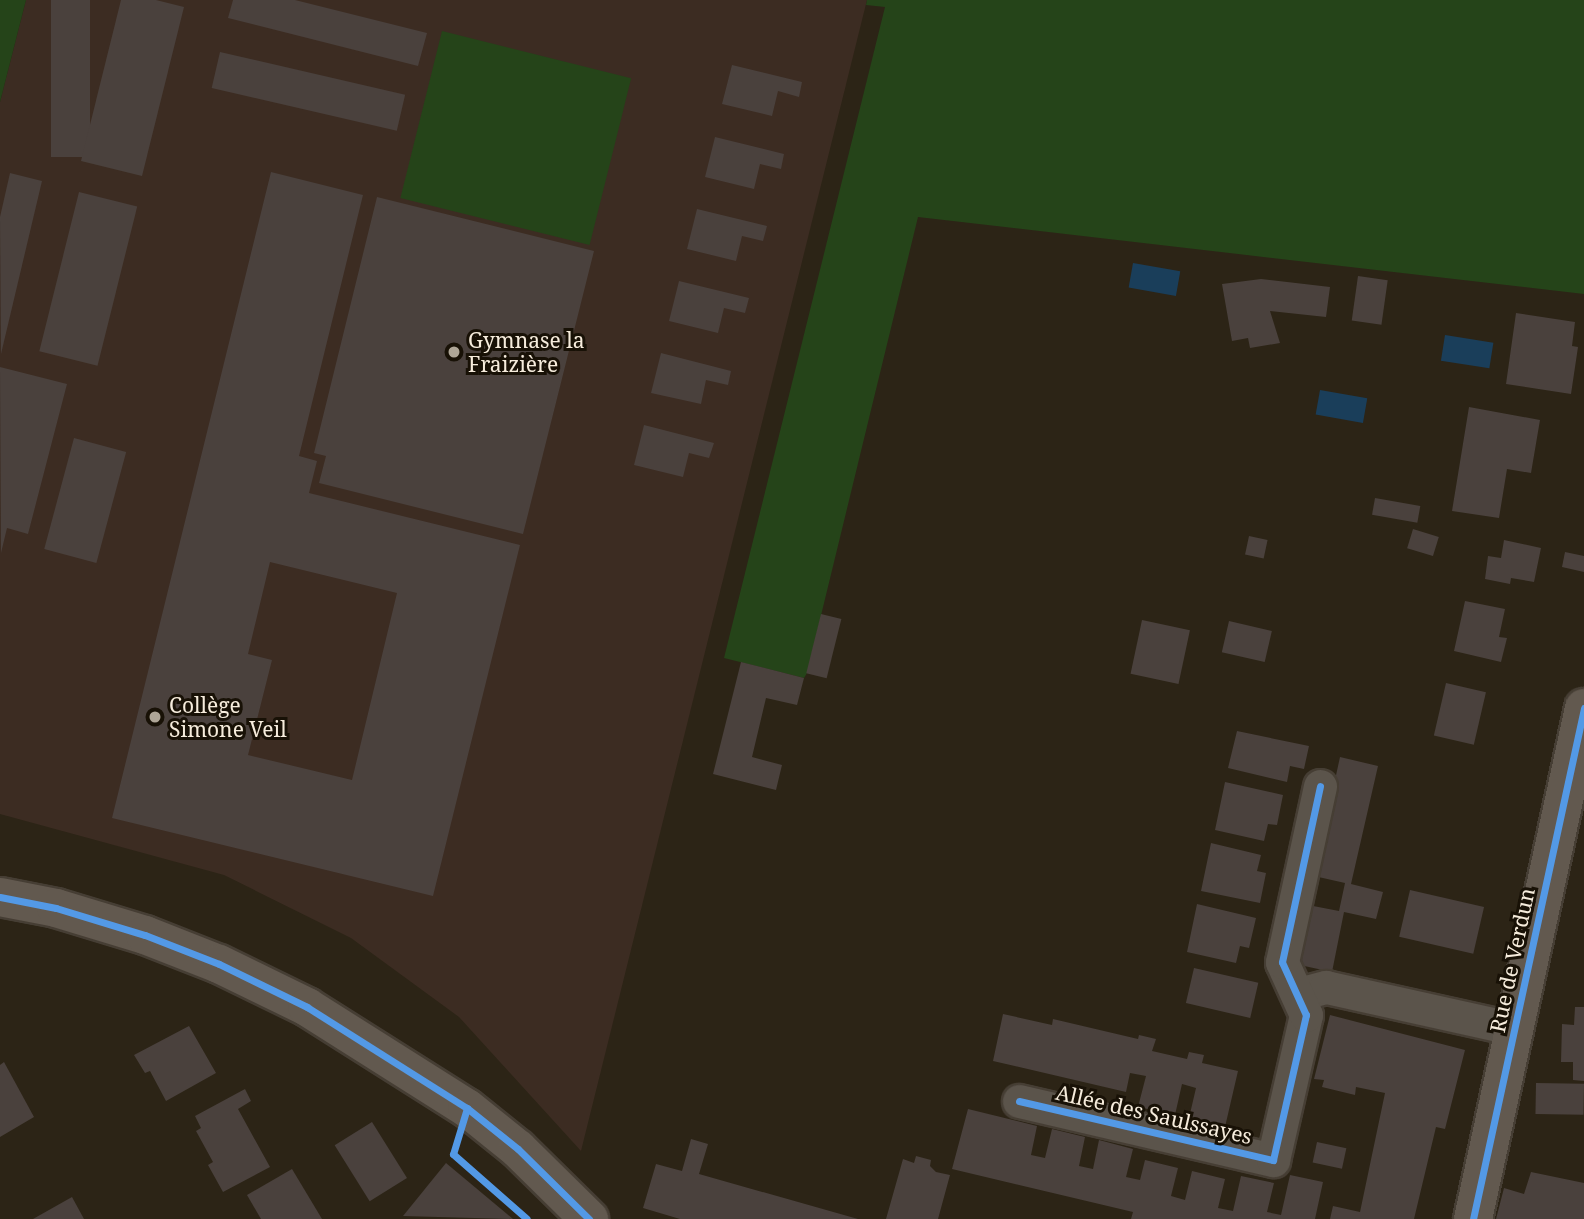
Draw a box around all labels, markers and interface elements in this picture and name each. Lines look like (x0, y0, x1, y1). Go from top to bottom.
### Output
place label: Gymnase la Fraizière (468, 327, 585, 377)
marker: Gymnase la Fraizière (446, 344, 462, 360)
place label: Collège Simone Veil (169, 692, 287, 742)
marker: Collège Simone Veil (147, 709, 163, 725)
street label: Rue de Verdun (1484, 885, 1540, 1035)
street label: Allée des Saulssayes (1053, 1079, 1255, 1149)

